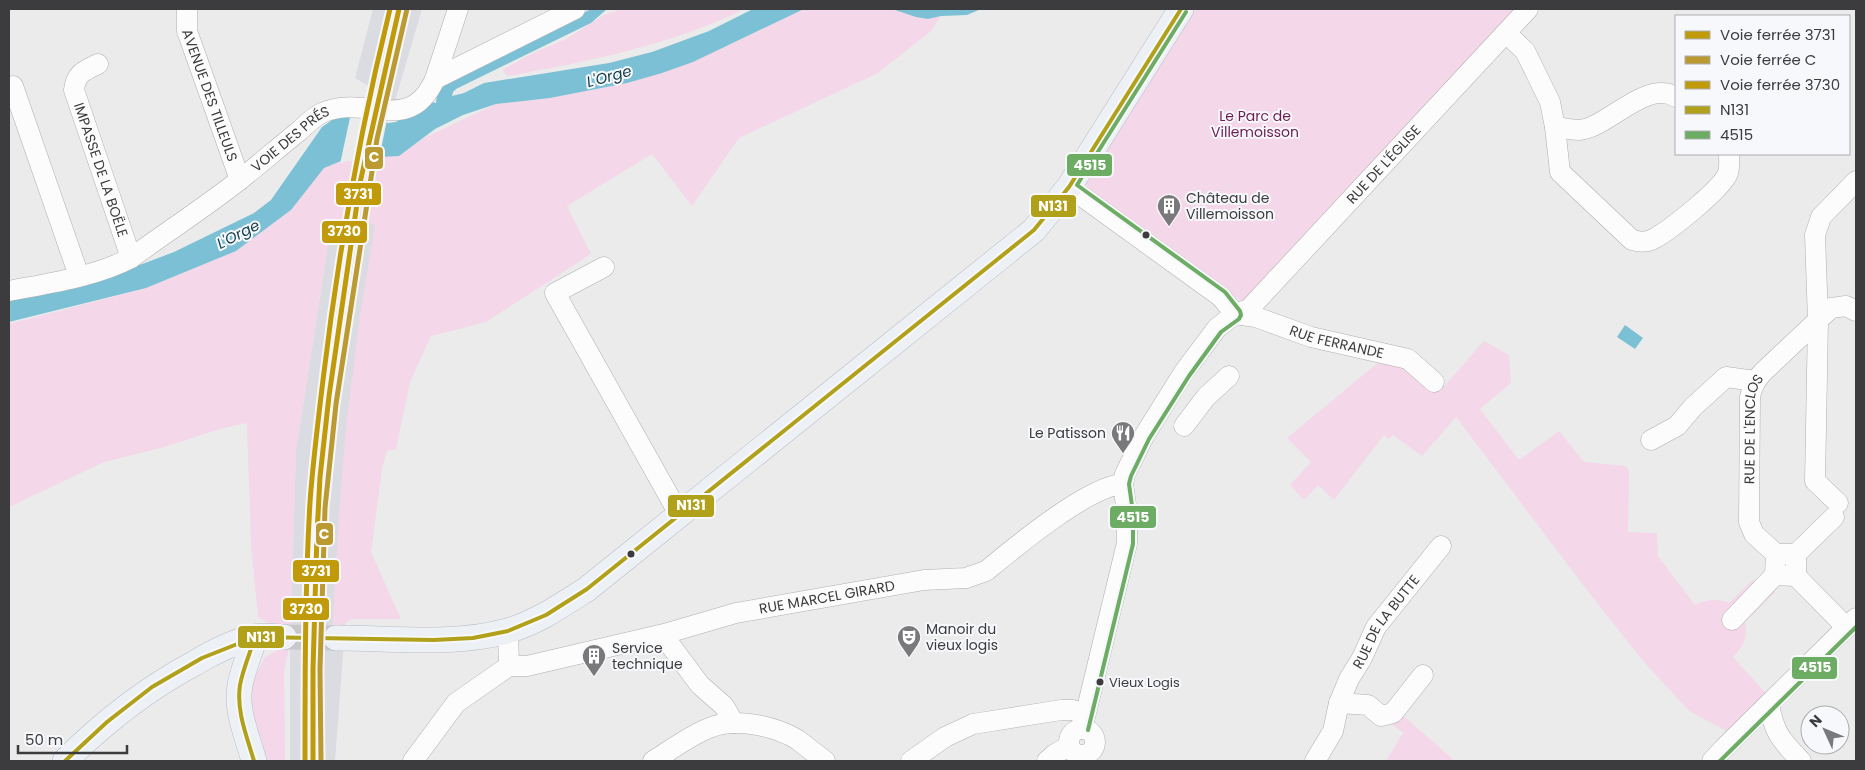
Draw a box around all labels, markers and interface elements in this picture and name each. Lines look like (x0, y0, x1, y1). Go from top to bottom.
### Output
legend (1675, 15, 1850, 155)
text: Voie ferrée 3731 (1720, 24, 1835, 45)
street label: AVENUE DES TILLEULS (177, 26, 243, 164)
text: Voie ferrée C (1720, 49, 1816, 70)
water label: L'Orge (584, 60, 634, 92)
text: Voie ferrée 3730 (1720, 74, 1840, 95)
text: N131 (1720, 99, 1749, 120)
street label: IMPASSE DE LA BOËLE (69, 100, 133, 240)
street label: VOIE DES PRÉS (247, 101, 332, 177)
park label: Le Parc de Villemoisson (1211, 106, 1299, 142)
street label: RUE DE L'ÉGLISE (1342, 121, 1425, 208)
text: 4515 (1720, 124, 1753, 145)
line badge: C (364, 146, 384, 170)
text: C (369, 147, 380, 167)
line badge: 4515 (1066, 153, 1113, 177)
text: 4515 (1074, 155, 1106, 175)
line badge: 3731 (335, 182, 382, 206)
text: 3731 (343, 184, 373, 204)
place label: Château de Villemoisson (1186, 188, 1274, 224)
building icon: Château de Villemoisson (1156, 193, 1182, 227)
line badge: N131 (1030, 194, 1077, 218)
text: N131 (1038, 196, 1068, 216)
water label: L'Orge (213, 214, 263, 254)
line badge: 3730 (321, 220, 368, 244)
text: 3730 (327, 221, 361, 241)
unlabelled marker (1141, 230, 1151, 240)
street label: RUE FERRANDE (1287, 320, 1386, 363)
street label: RUE DE L'ENCLOS (1739, 370, 1768, 484)
restaurant icon: Le Patisson (1110, 420, 1136, 454)
place label: Le Patisson (1029, 423, 1106, 443)
line badge: N131 (667, 494, 715, 518)
text: N131 (676, 495, 706, 515)
line badge: 4515 (1109, 505, 1157, 529)
text: 4515 (1117, 507, 1149, 527)
line badge: C (315, 522, 334, 546)
text: C (319, 524, 330, 544)
unlabelled marker (626, 549, 636, 559)
line badge: 3731 (292, 559, 340, 583)
text: 3731 (301, 561, 331, 581)
street label: RUE DE LA BUTTE (1348, 571, 1424, 673)
street label: RUE MARCEL GIRARD (757, 575, 896, 619)
line badge: 3730 (282, 597, 330, 621)
text: 3730 (289, 599, 323, 619)
place label: Manoir du vieux logis (926, 619, 998, 655)
theatre icon: Manoir du vieux logis (896, 624, 922, 658)
line badge: N131 (237, 625, 285, 649)
text: N131 (246, 627, 276, 647)
place label: Service technique (612, 638, 683, 674)
building icon: Service technique (581, 643, 607, 677)
line badge: 4515 (1791, 656, 1838, 680)
text: 4515 (1799, 657, 1831, 677)
place label: Vieux Logis (1109, 673, 1180, 692)
marker: Vieux Logis (1095, 677, 1105, 687)
north arrow (1800, 705, 1850, 755)
text: N (1805, 710, 1826, 732)
scale bar (18, 722, 126, 754)
text: 50 m (25, 729, 63, 750)

